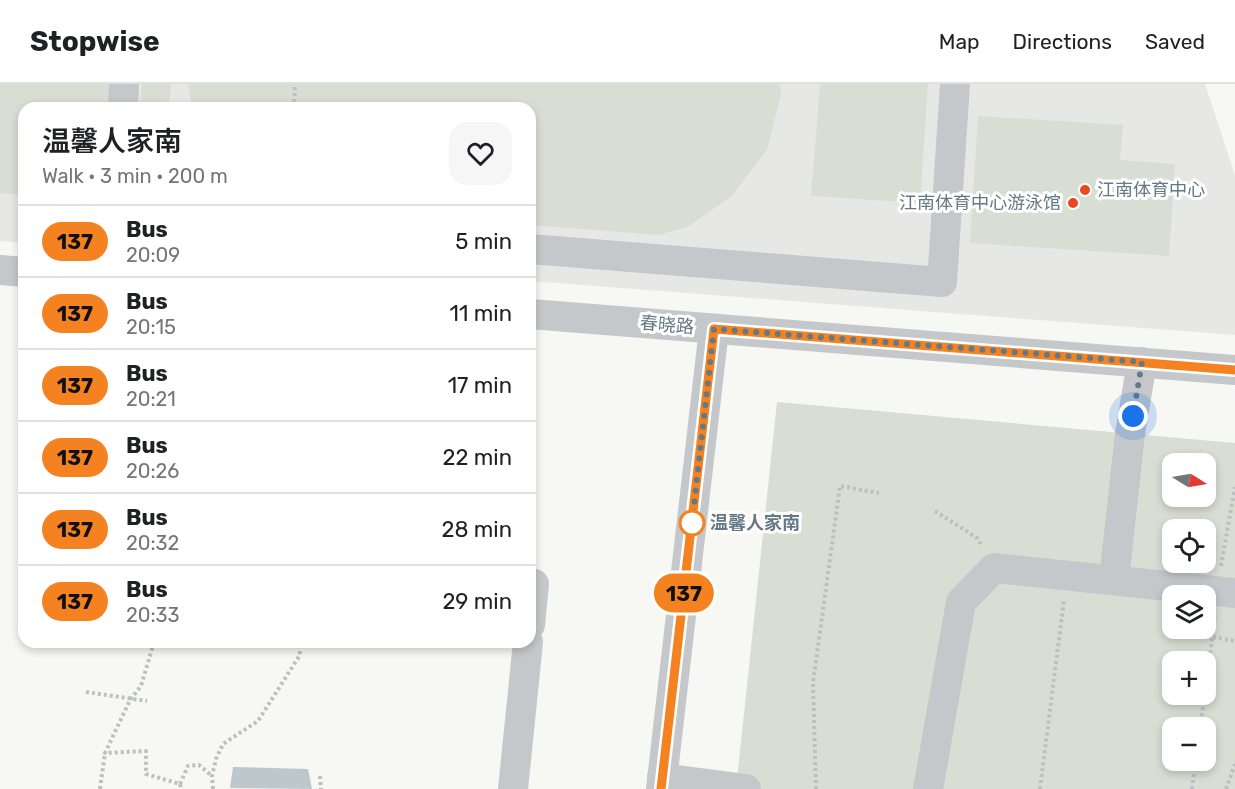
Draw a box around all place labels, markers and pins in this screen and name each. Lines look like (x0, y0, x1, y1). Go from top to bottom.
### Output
place label: 江南体育中心 (1097, 179, 1205, 201)
marker: 江南体育中心 (1078, 183, 1092, 197)
place label: 江南体育中心游泳馆 (899, 192, 1061, 214)
marker: 江南体育中心游泳馆 (1066, 196, 1080, 210)
marker: 温馨人家南 (679, 510, 705, 536)
place label: 温馨人家南 (710, 512, 800, 534)

